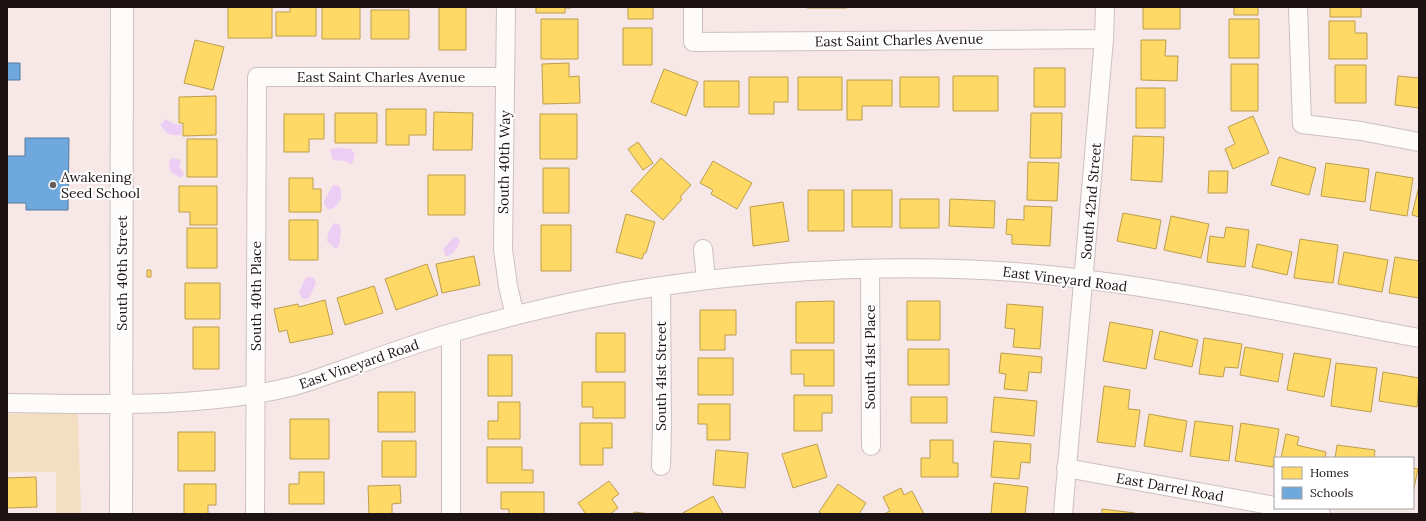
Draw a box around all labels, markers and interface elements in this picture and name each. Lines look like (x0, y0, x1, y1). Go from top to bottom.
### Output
street label: East Saint Charles Avenue (815, 30, 984, 50)
street label: East Saint Charles Avenue (297, 68, 466, 86)
street label: South 40th Way (494, 109, 514, 214)
street label: South 42nd Street (1077, 141, 1105, 260)
place label: Awakening Seed School (60, 168, 140, 202)
marker: Awakening Seed School (48, 180, 58, 190)
street label: South 40th Street (113, 215, 131, 331)
street label: South 40th Place (247, 241, 265, 351)
street label: East Vineyard Road (1002, 262, 1128, 296)
street label: South 41st Place (861, 304, 879, 409)
street label: South 41st Street (652, 320, 670, 431)
street label: East Vineyard Road (297, 335, 421, 393)
legend (1274, 457, 1414, 509)
text: Homes (1310, 465, 1349, 480)
street label: East Darrel Road (1115, 469, 1225, 505)
text: Schools (1310, 485, 1354, 500)

